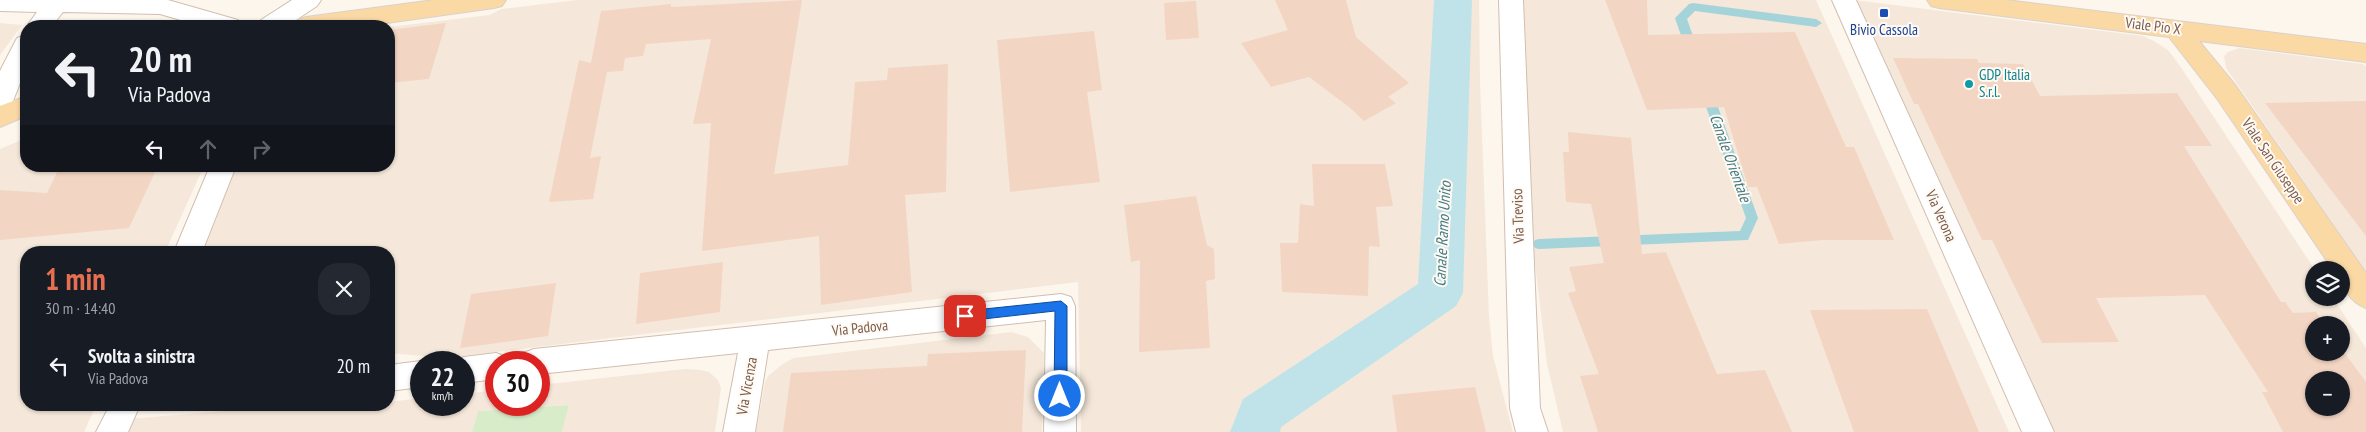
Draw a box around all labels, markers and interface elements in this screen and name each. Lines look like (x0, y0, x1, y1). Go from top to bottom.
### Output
marker: Bivio Cassola (1878, 7, 1890, 19)
street label: Viale Pio X (2123, 13, 2182, 38)
place label: Bivio Cassola (1850, 20, 1918, 39)
text: 20 m (128, 36, 192, 82)
icon: left (45, 40, 110, 105)
place label: GDP Italia S.r.l. (1979, 65, 2030, 101)
marker: GDP Italia S.r.l. (1963, 78, 1975, 90)
text: Via Padova (128, 80, 211, 108)
water label: Canale Orientale (1706, 111, 1757, 206)
street label: Viale San Giuseppe (2237, 114, 2309, 207)
icon: left (141, 135, 169, 163)
icon: ahead (194, 135, 222, 163)
icon: right (247, 135, 275, 163)
water label: Canale Ramo Unito (1429, 180, 1455, 287)
street label: Via Verona (1921, 186, 1961, 245)
street label: Via Treviso (1507, 188, 1528, 245)
text: 1 min (45, 259, 106, 298)
map controls (2305, 261, 2350, 416)
button: layers (2305, 261, 2350, 306)
button: close (318, 263, 370, 315)
pin (944, 295, 986, 337)
text: 30 m · 14:40 (45, 298, 116, 318)
icon: arrive (951, 302, 979, 330)
street label: Via Padova (830, 315, 889, 340)
button: + (2305, 316, 2350, 361)
text: Svolta a sinistra (88, 344, 195, 368)
speed limit sign: 30 (485, 351, 550, 416)
icon: left (45, 352, 73, 380)
text: 20 m (337, 354, 370, 378)
street label: Via Vicenza (732, 355, 761, 417)
text: 22 (431, 361, 454, 393)
text: Via Padova (88, 368, 148, 388)
position arrow (1033, 369, 1085, 421)
button: − (2305, 371, 2350, 416)
text: km/h (432, 388, 453, 403)

